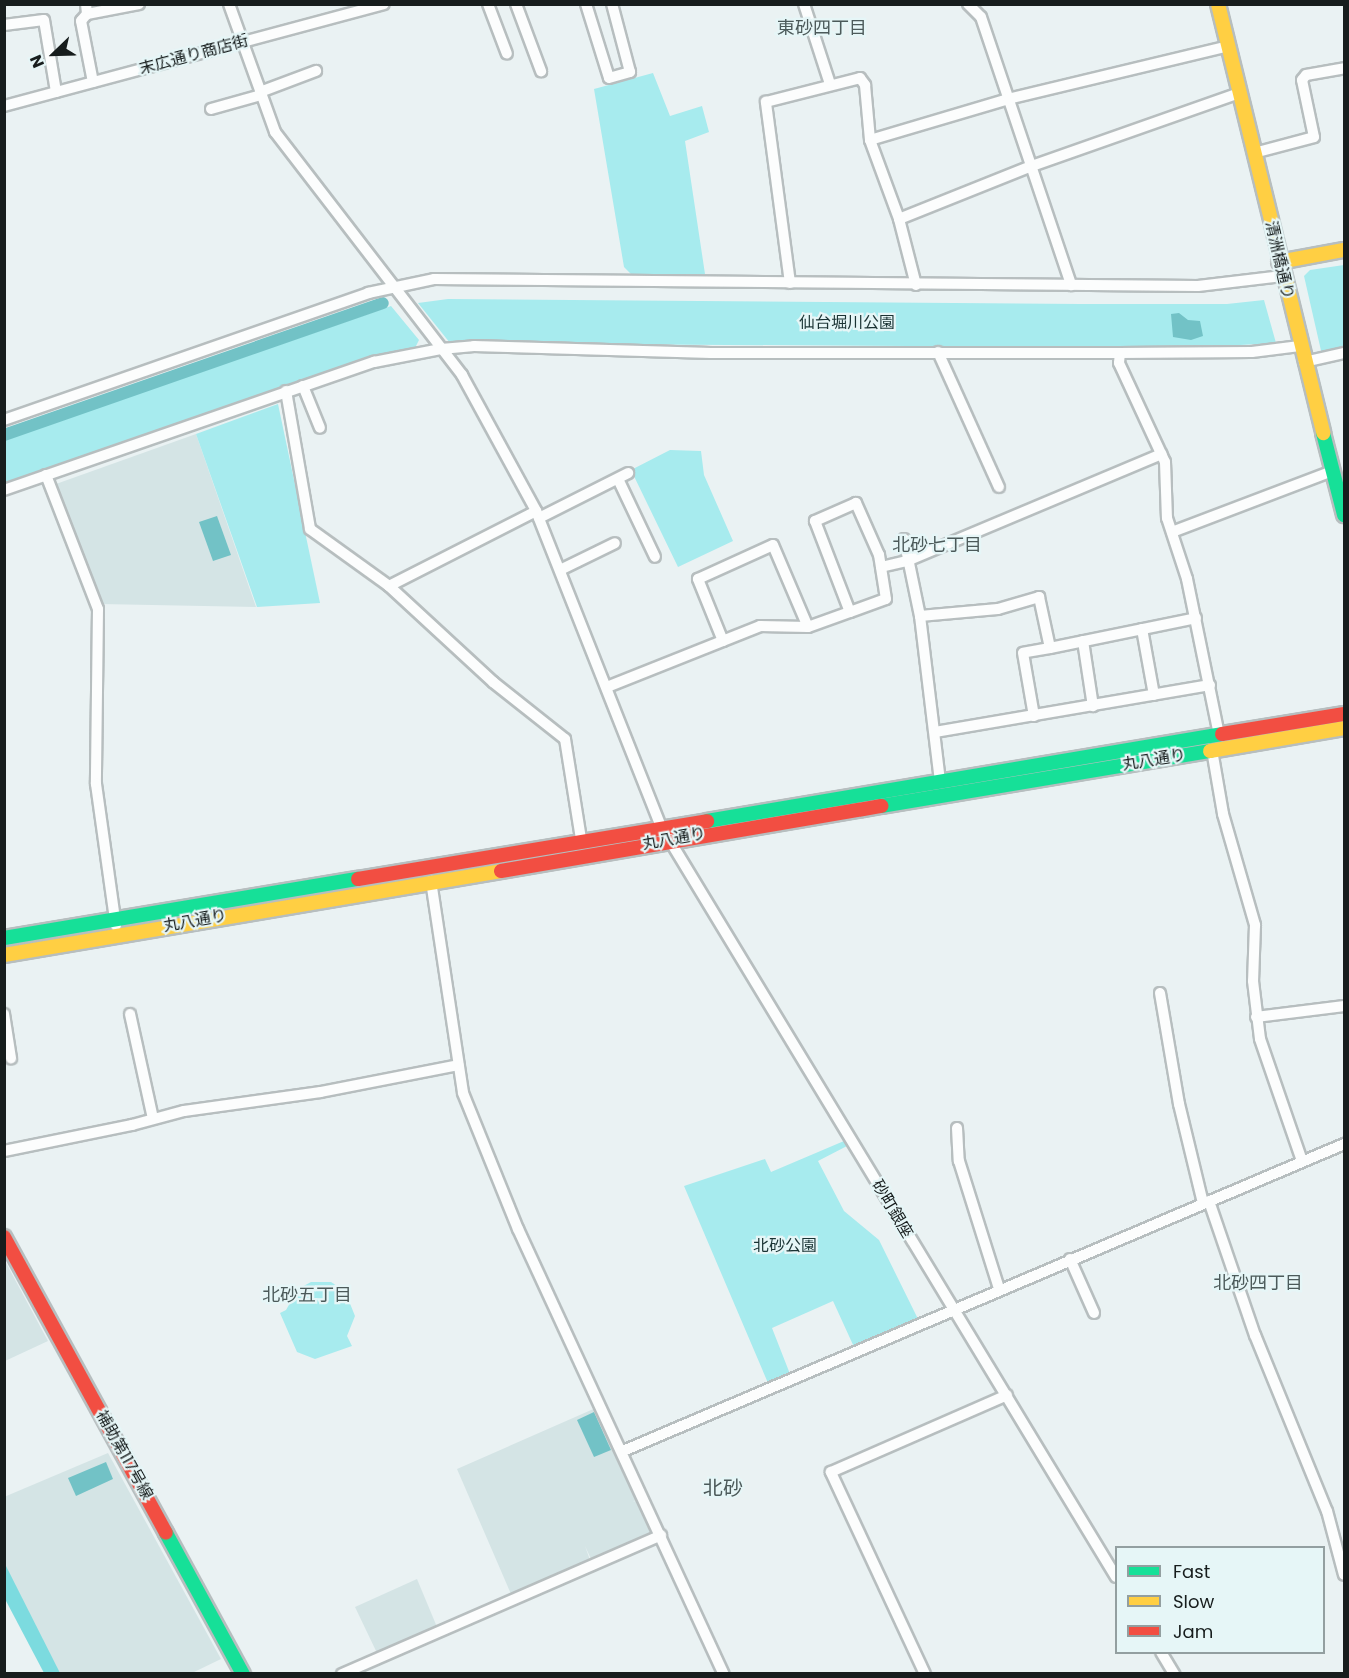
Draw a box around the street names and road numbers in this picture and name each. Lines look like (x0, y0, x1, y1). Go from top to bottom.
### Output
street label: 末広通り商店街 (137, 31, 251, 79)
street label: 清洲橋通り (1261, 219, 1297, 301)
street label: 丸八通り (1121, 746, 1187, 774)
street label: 丸八通り (641, 824, 707, 854)
street label: 丸八通り (162, 906, 228, 936)
street label: 砂町銀座 (867, 1177, 917, 1241)
street label: 補助第117号線 (92, 1407, 156, 1503)

